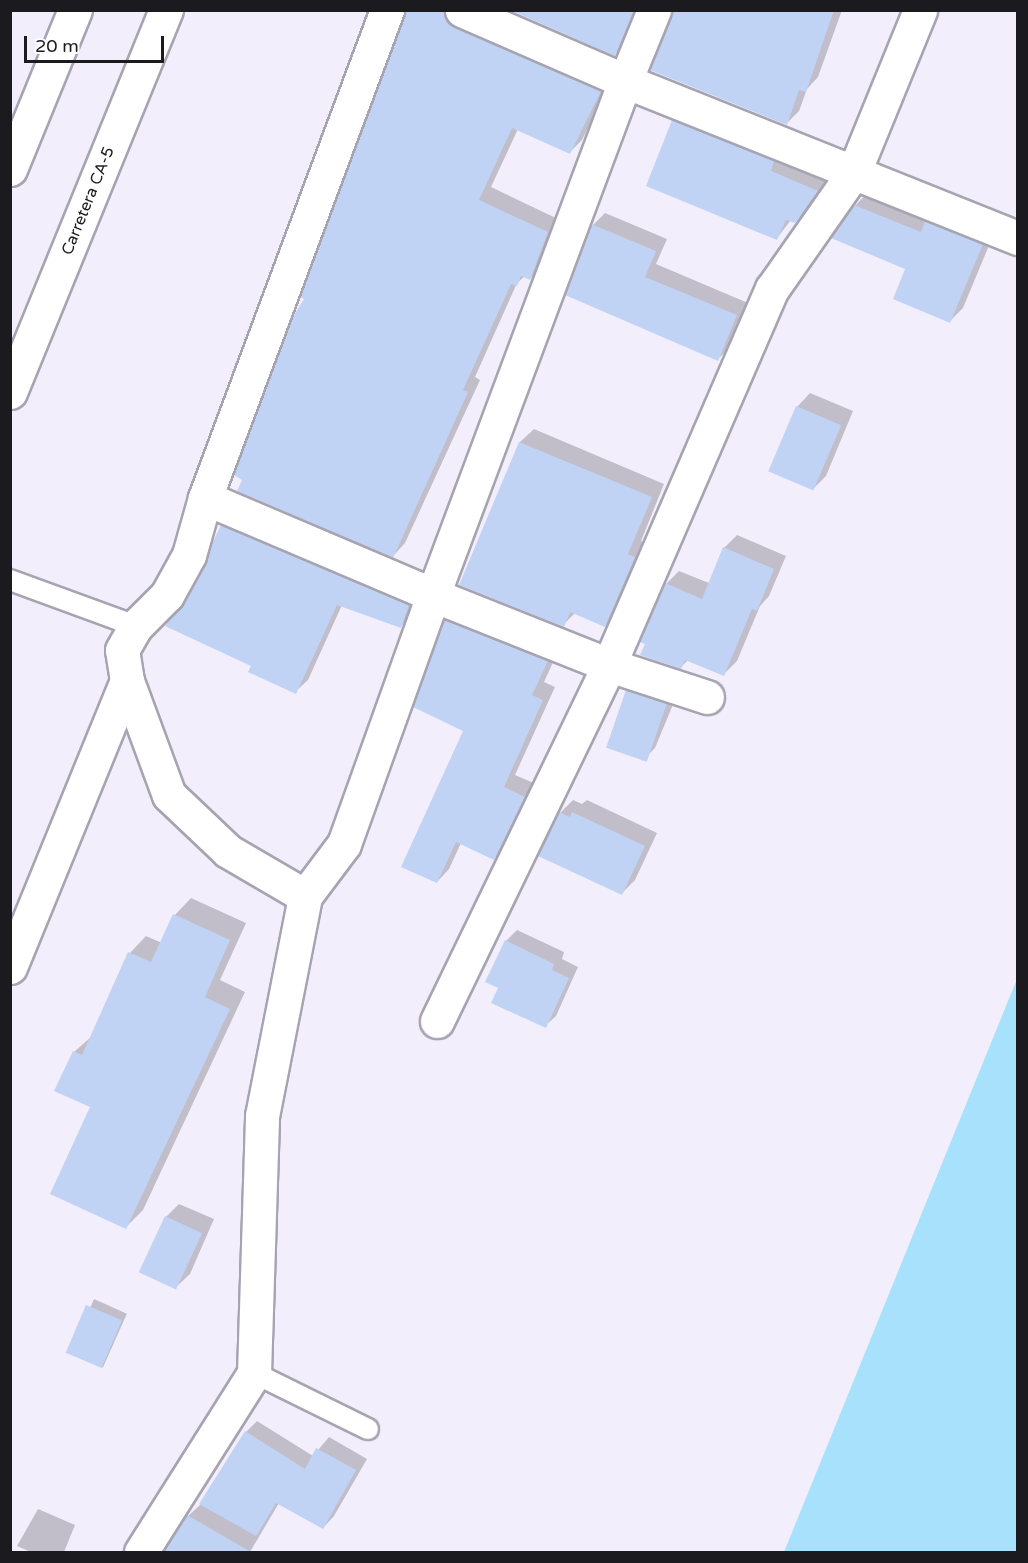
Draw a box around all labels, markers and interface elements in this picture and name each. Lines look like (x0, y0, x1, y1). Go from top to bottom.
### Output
scale bar (27, 24, 166, 62)
text: 20 m (35, 35, 79, 57)
street label: Carretera CA-5 (58, 144, 118, 258)

